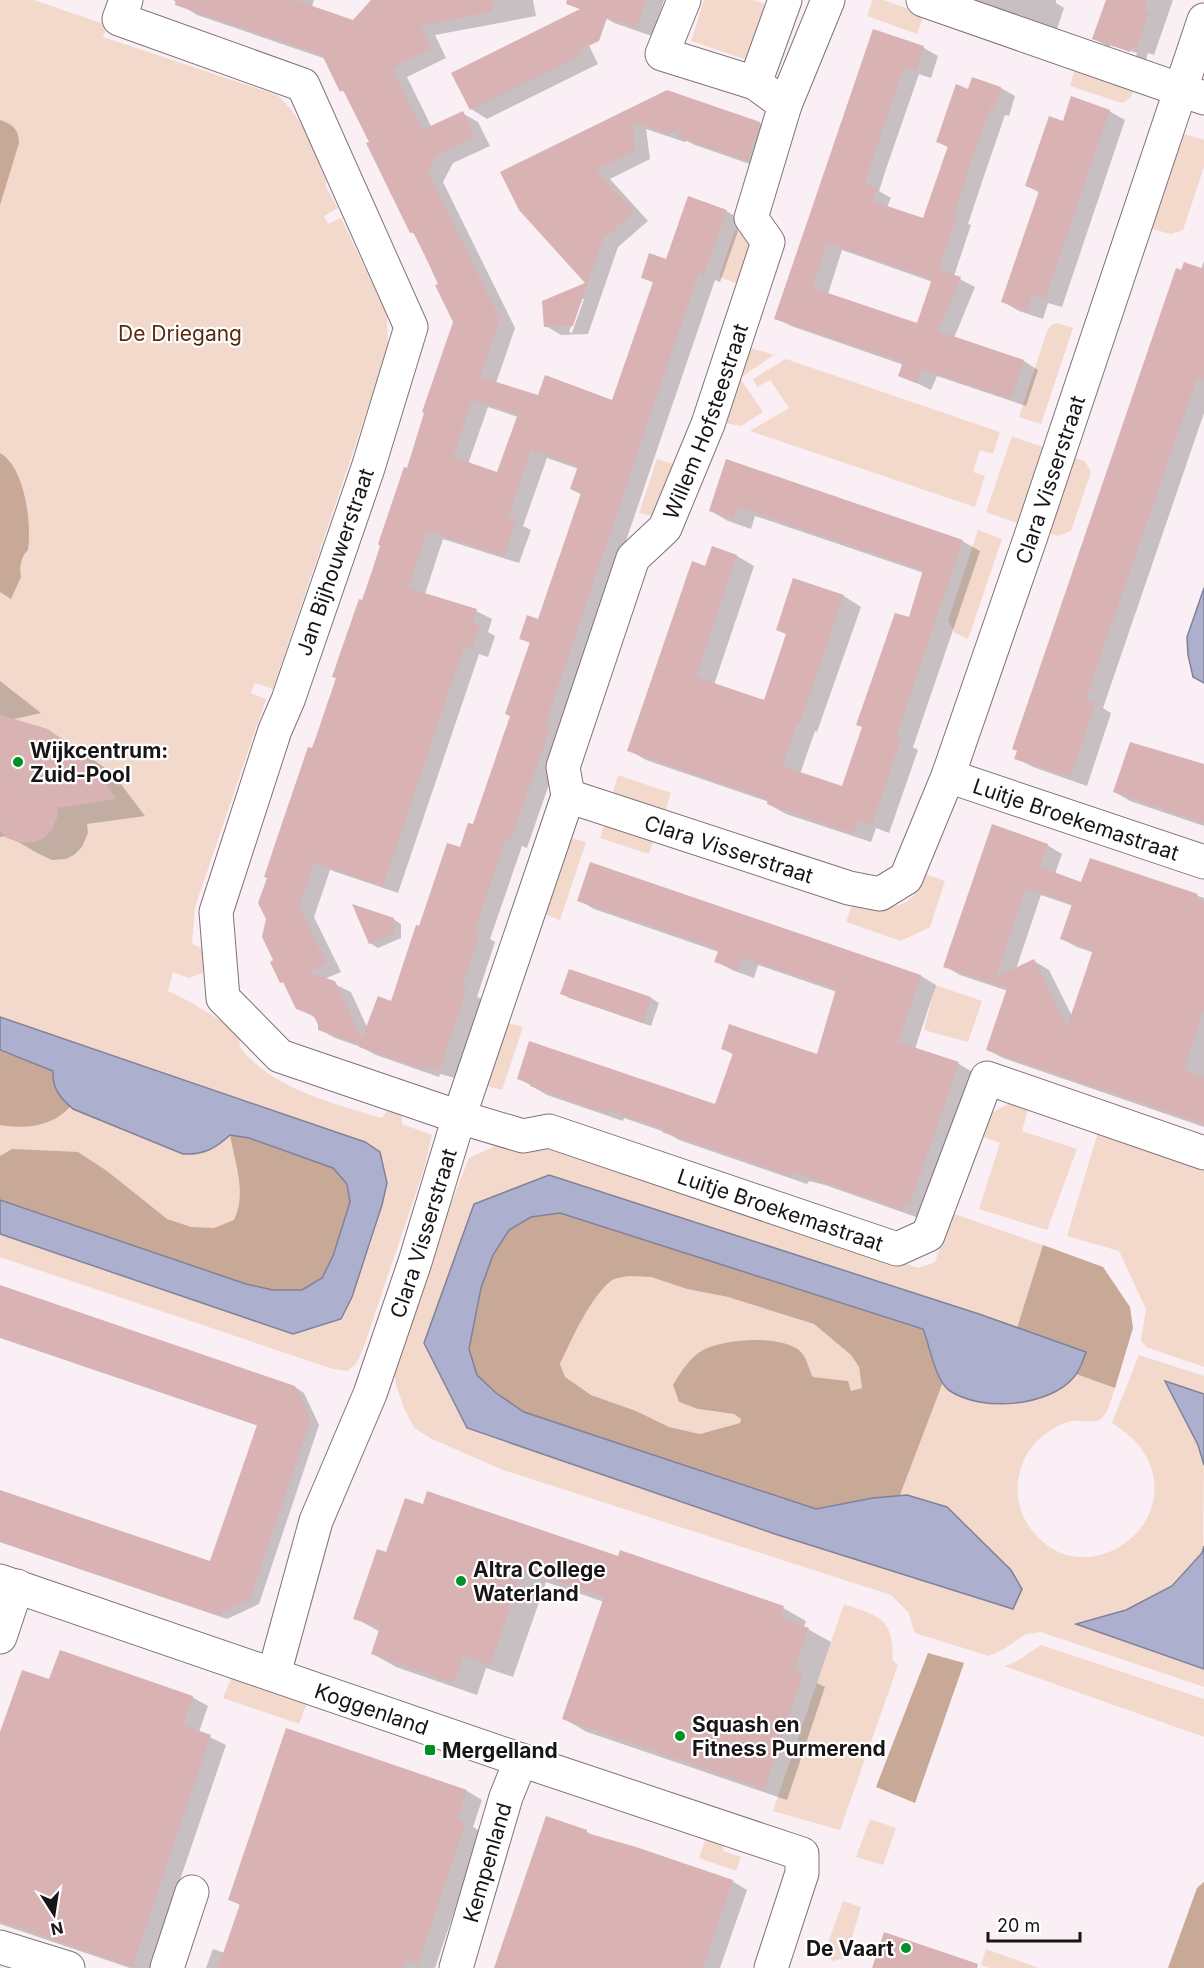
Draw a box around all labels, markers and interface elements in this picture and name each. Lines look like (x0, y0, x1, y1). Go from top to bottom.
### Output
street label: Willem Hofsteestraat (658, 320, 753, 523)
park label: De Driegang (118, 321, 242, 346)
street label: Clara Visserstraat (1010, 392, 1090, 567)
street label: Jan Bijhouwerstraat (291, 465, 379, 659)
place label: Wijkcentrum: Zuid-Pool (30, 738, 168, 787)
marker: Wijkcentrum: Zuid-Pool (11, 755, 25, 769)
street label: Luitje Broekemastraat (970, 773, 1182, 865)
street label: Clara Visserstraat (641, 809, 817, 888)
street label: Clara Visserstraat (384, 1145, 461, 1321)
street label: Luitje Broekemastraat (674, 1163, 887, 1256)
place label: Altra College Waterland (473, 1557, 606, 1606)
marker: Altra College Waterland (454, 1574, 468, 1588)
street label: Koggenland (312, 1678, 432, 1740)
place label: Squash en Fitness Purmerend (692, 1712, 886, 1761)
marker: Squash en Fitness Purmerend (673, 1729, 687, 1743)
place label: Mergelland (442, 1738, 558, 1763)
marker: Mergelland (423, 1743, 437, 1757)
street label: Kempenland (458, 1800, 516, 1925)
north arrow (24, 1884, 84, 1944)
scale bar (988, 1905, 1080, 1943)
text: 20 m (997, 1915, 1040, 1936)
text: N (49, 1918, 65, 1940)
place label: De Vaart (806, 1936, 894, 1961)
marker: De Vaart (899, 1941, 913, 1955)

